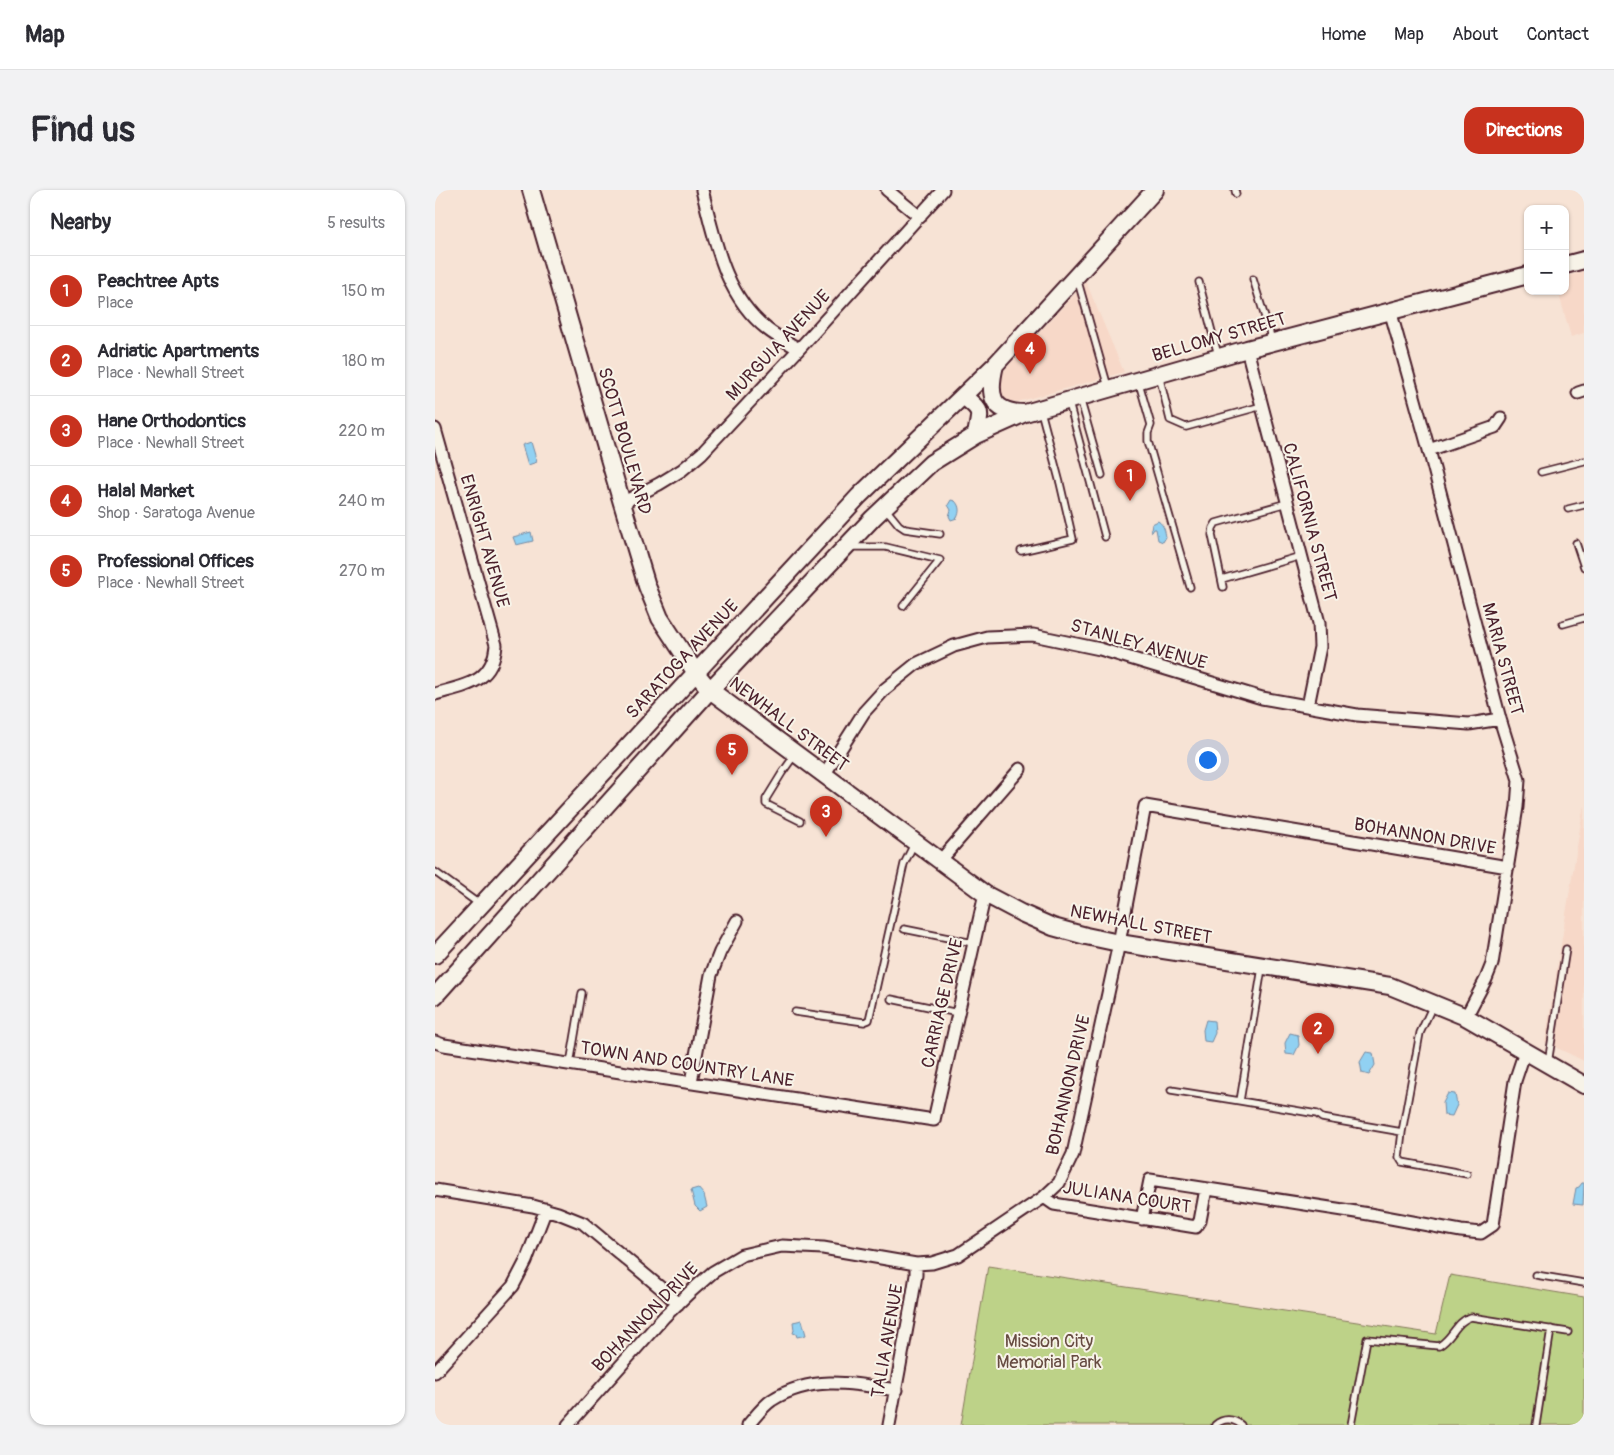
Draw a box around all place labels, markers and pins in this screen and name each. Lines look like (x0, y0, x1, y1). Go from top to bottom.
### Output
pin: 4 (1014, 333, 1046, 374)
pin: 1 (1114, 460, 1146, 501)
pin: 5 (716, 734, 748, 775)
pin: 3 (810, 796, 842, 837)
pin: 2 (1302, 1013, 1334, 1054)

